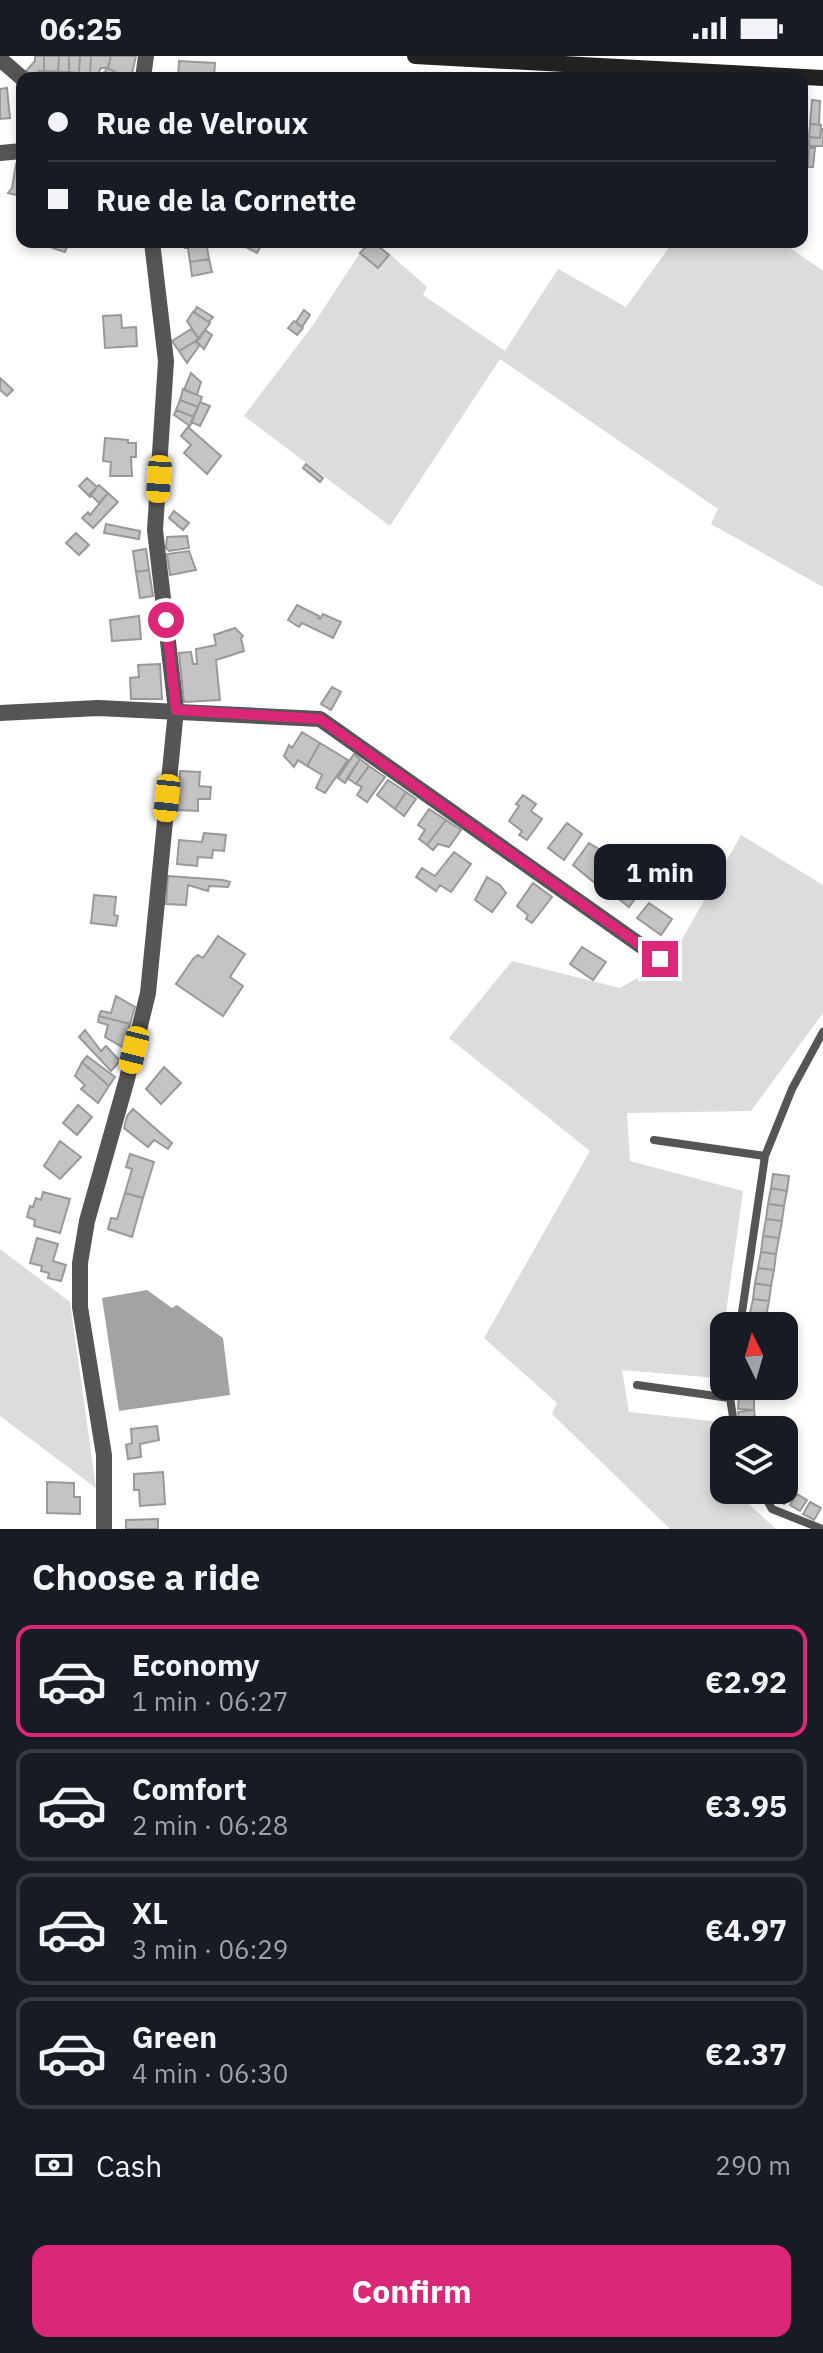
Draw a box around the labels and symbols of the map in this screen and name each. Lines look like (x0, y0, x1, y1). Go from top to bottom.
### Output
car (145, 454, 173, 504)
route start (148, 602, 184, 638)
car (153, 773, 181, 823)
callout: 1 min (594, 843, 726, 899)
route end (642, 941, 678, 977)
car (117, 1024, 151, 1076)
north arrow (710, 1312, 798, 1400)

